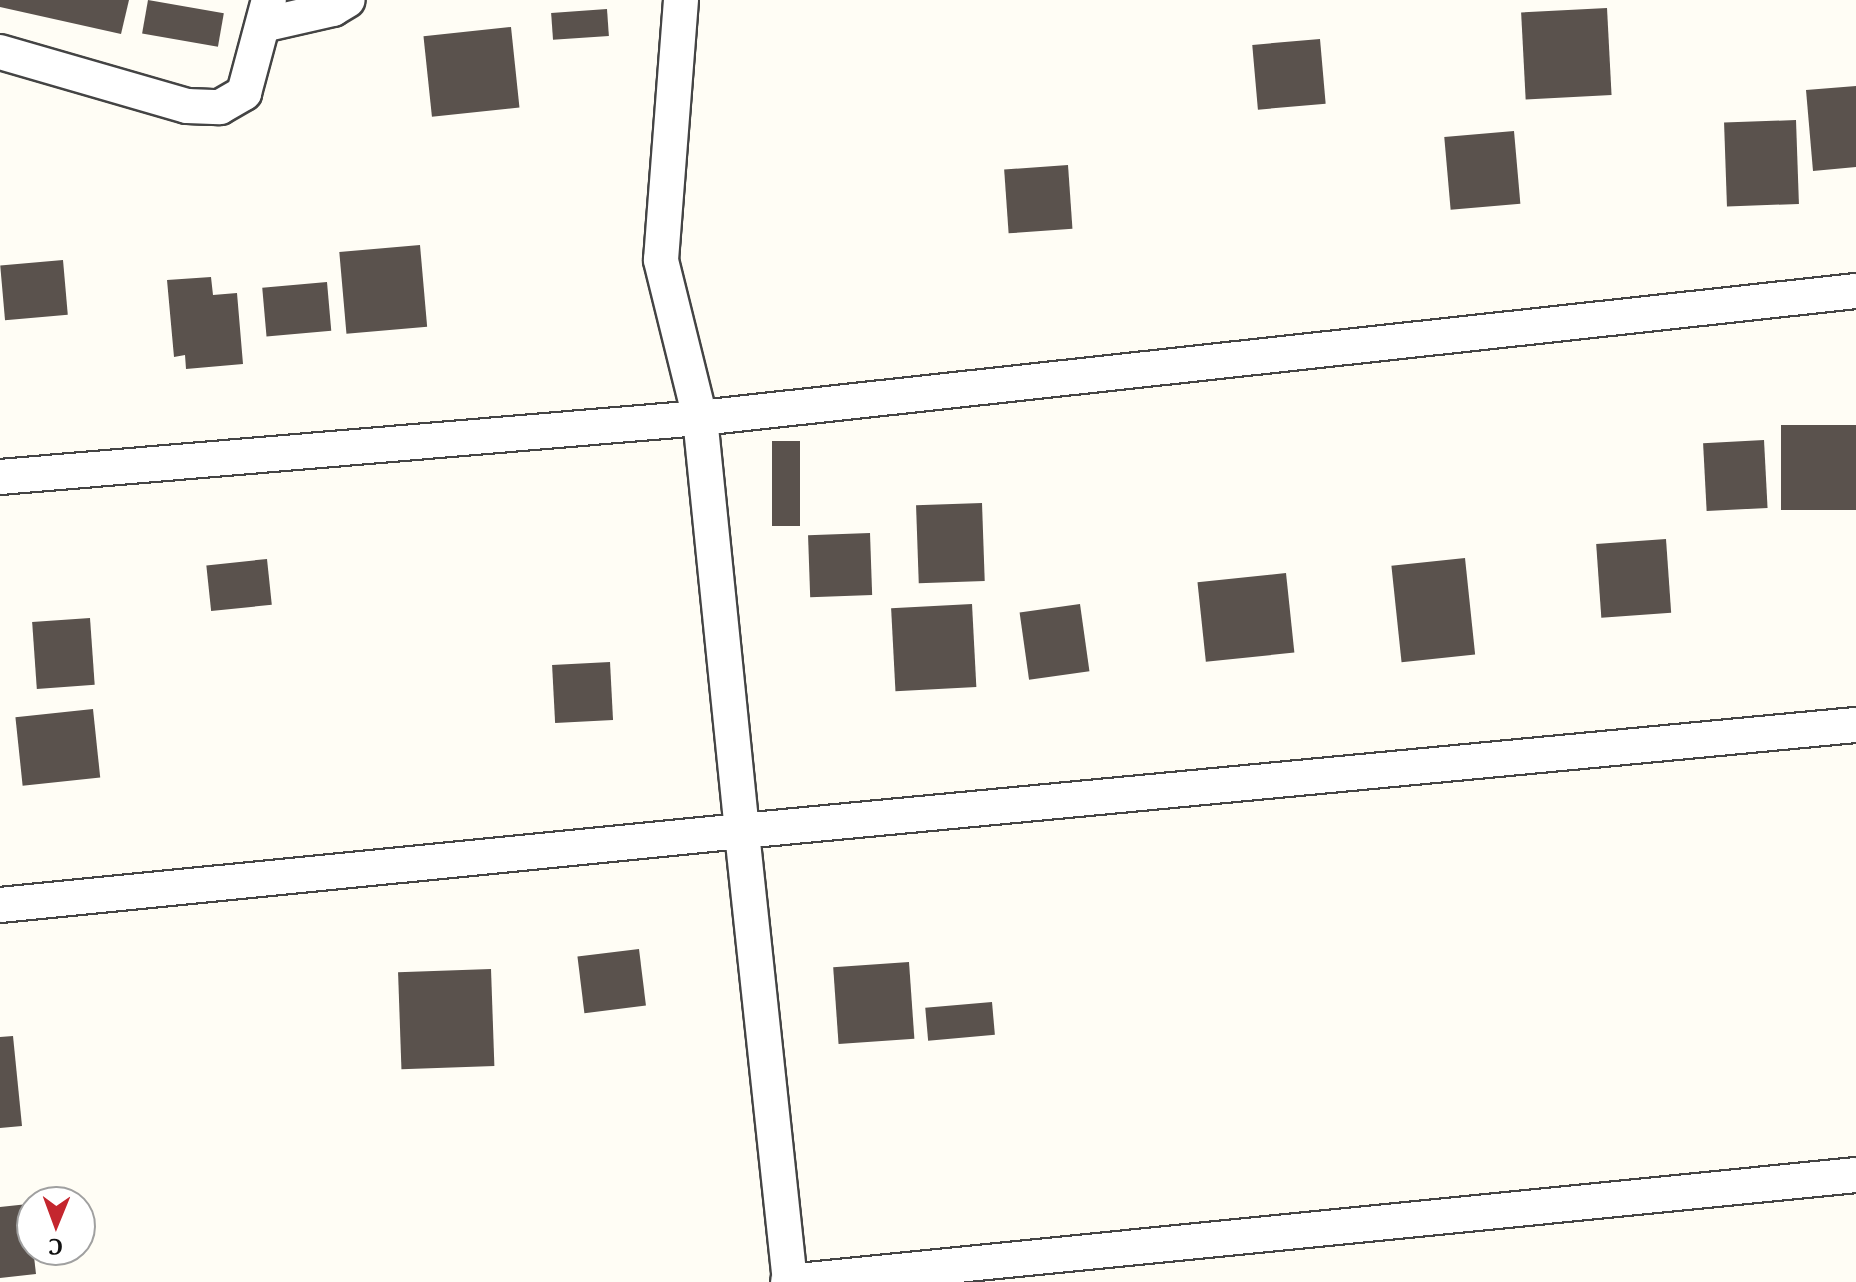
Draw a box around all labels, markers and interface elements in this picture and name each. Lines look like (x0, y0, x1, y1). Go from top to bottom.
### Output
north arrow (16, 1186, 96, 1266)
text: С (48, 1233, 63, 1263)

